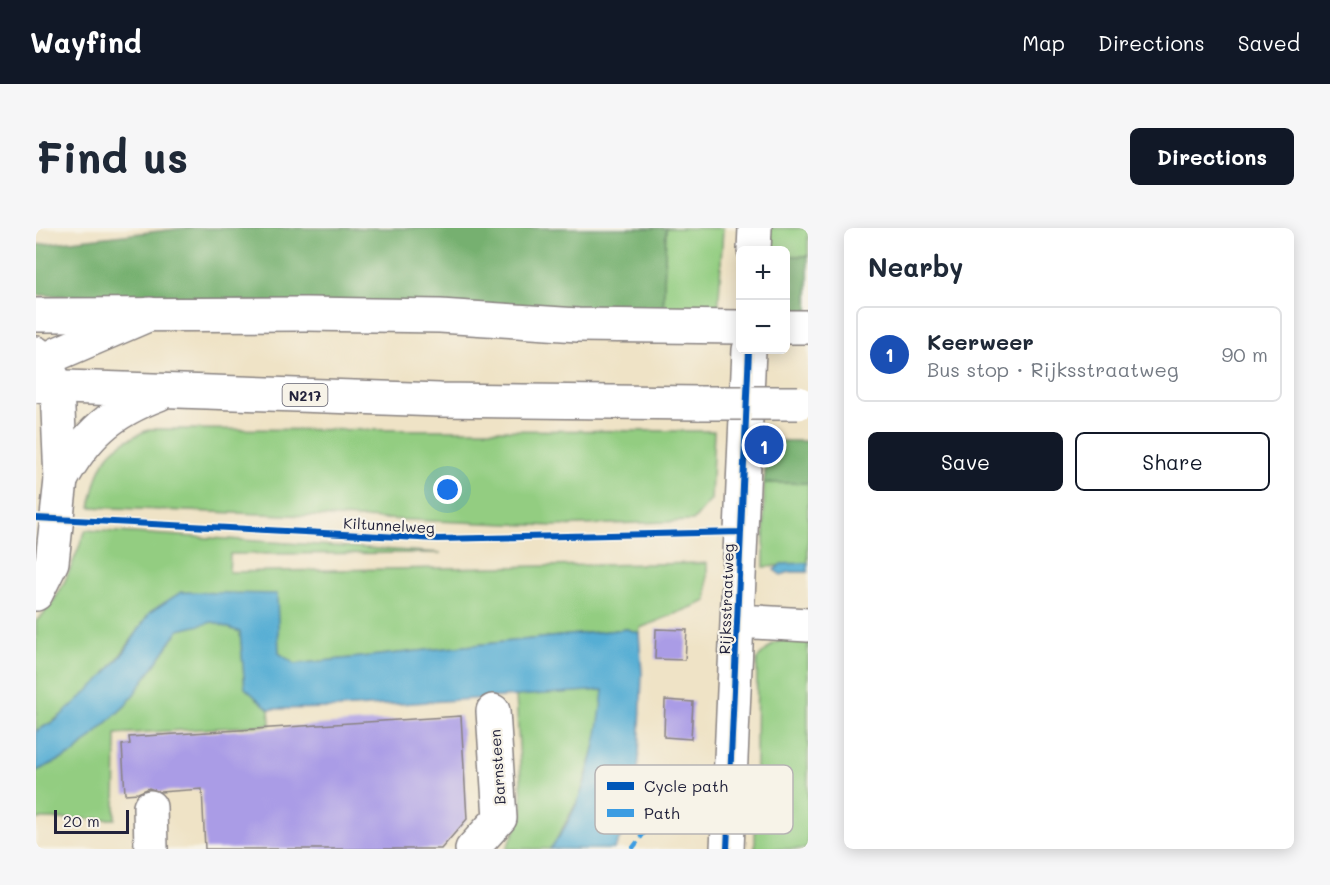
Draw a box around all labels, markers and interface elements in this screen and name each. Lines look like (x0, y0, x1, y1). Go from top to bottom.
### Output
text: Wayfind (30, 24, 141, 60)
text: Map (1022, 29, 1065, 56)
text: Directions (1098, 29, 1205, 56)
text: Saved (1238, 29, 1300, 56)
button: Directions (1130, 128, 1294, 185)
text: Find us (36, 129, 188, 184)
map controls (736, 246, 790, 354)
button: + (736, 246, 790, 300)
text: Nearby (868, 250, 963, 284)
button: − (736, 300, 790, 354)
text: Keerweer (927, 327, 1034, 356)
text: 1 (885, 341, 894, 367)
text: 90 m (1222, 341, 1268, 367)
text: Bus stop · Rijksstraatweg (927, 356, 1179, 382)
road number: N217 (282, 384, 328, 406)
pin: 1 (744, 422, 784, 468)
button: Save (868, 432, 1063, 491)
button: Share (1075, 432, 1270, 491)
your location (433, 475, 462, 504)
street label: Kiltunnelweg (343, 513, 436, 537)
street label: Rijksstraatweg (714, 543, 738, 655)
street label: Barnsteen (484, 729, 510, 805)
legend (595, 765, 793, 834)
text: Cycle path (644, 775, 728, 796)
text: Path (644, 802, 680, 823)
scale bar (54, 807, 129, 834)
text: 20 m (63, 810, 100, 831)

